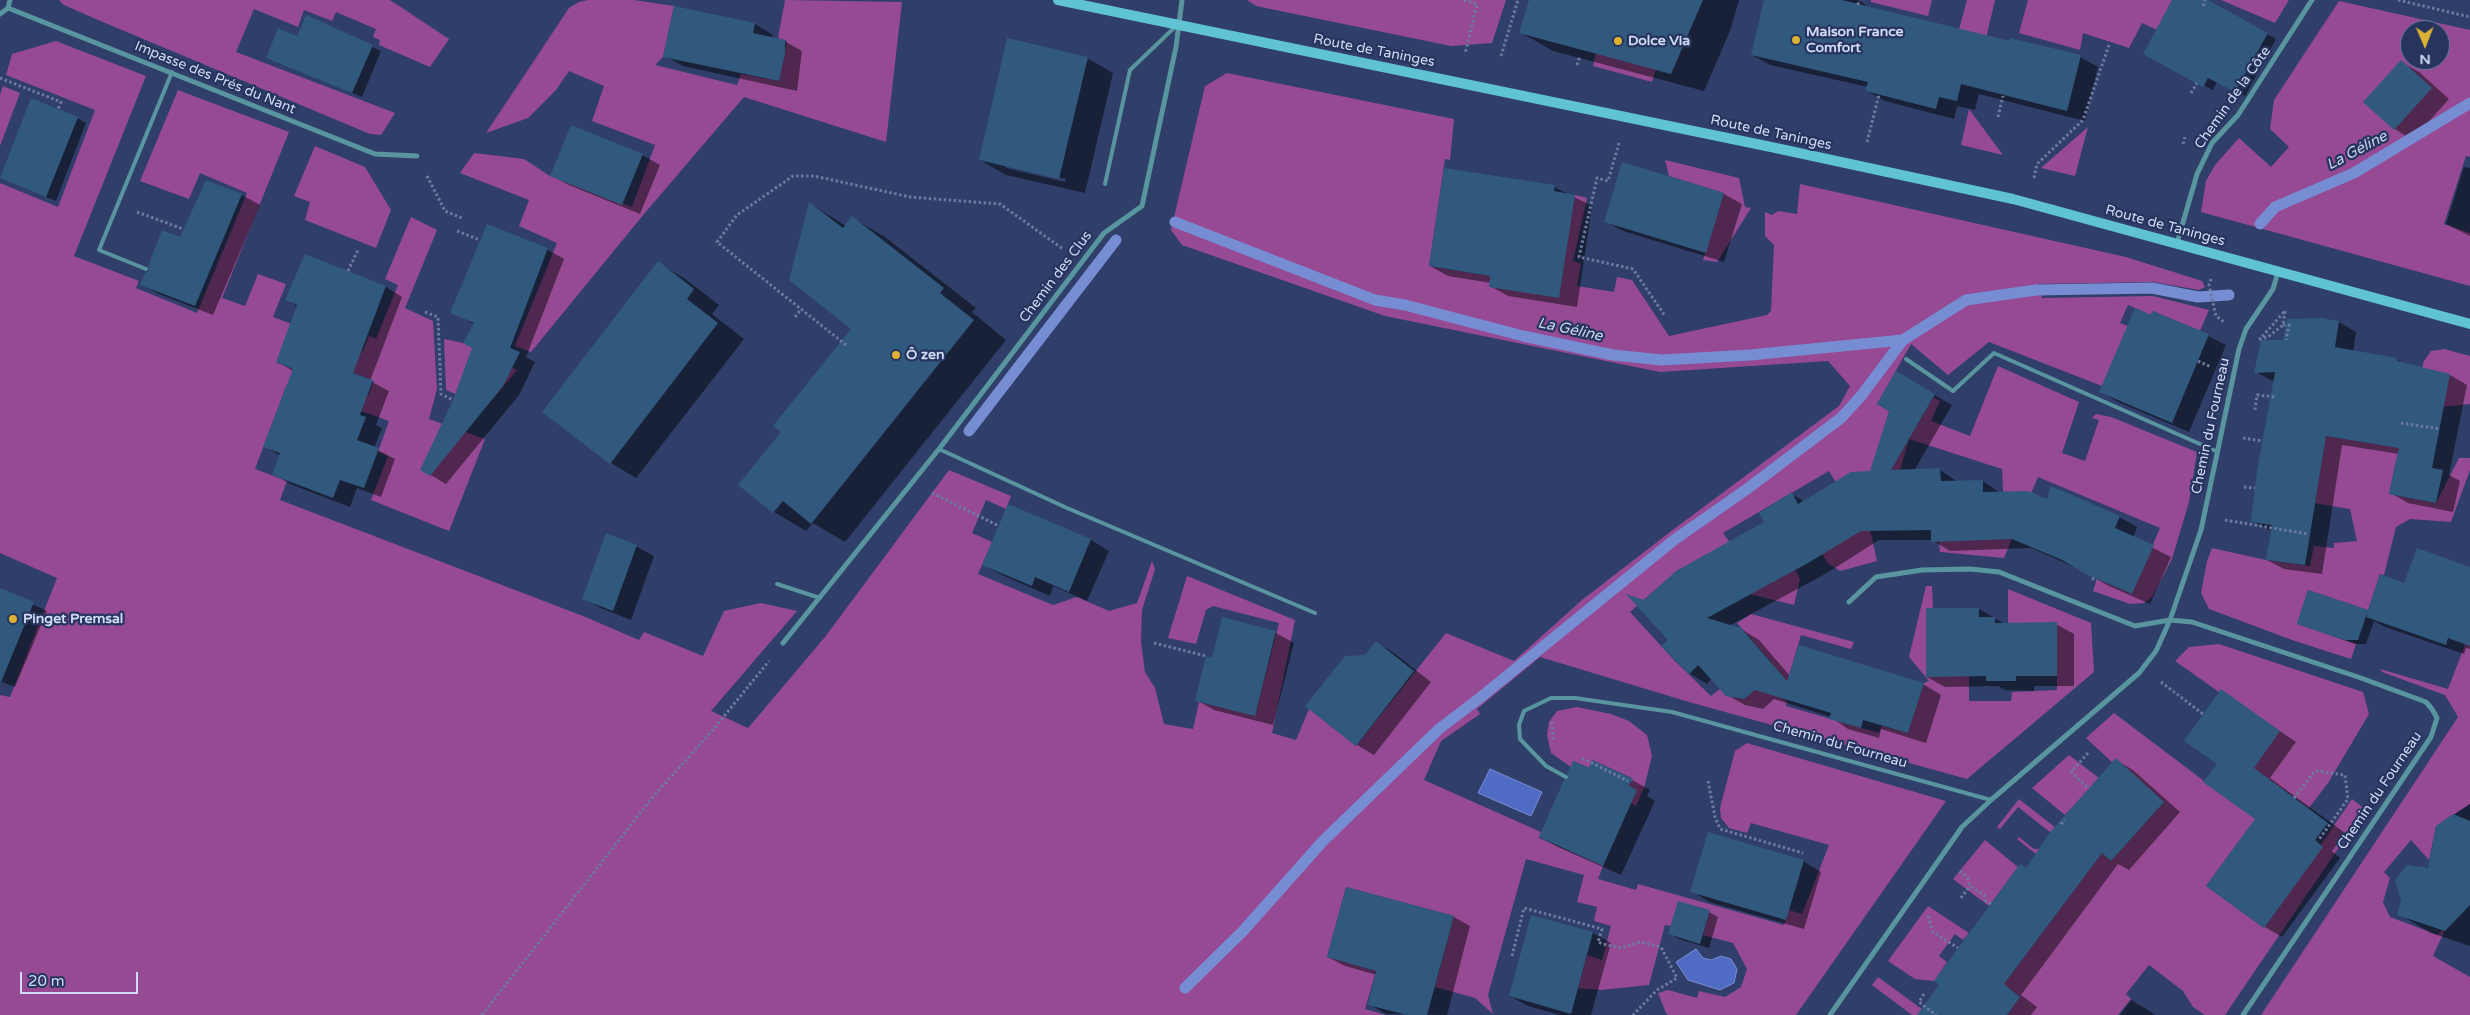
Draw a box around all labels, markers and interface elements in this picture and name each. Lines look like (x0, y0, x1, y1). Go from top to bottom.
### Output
north arrow (2400, 20, 2450, 70)
place label: Maison France Comfort (1806, 24, 1903, 56)
street label: Route de Taninges (1312, 31, 1436, 71)
place label: Dolce Via (1628, 33, 1690, 49)
marker: Maison France Comfort (1790, 34, 1802, 46)
marker: Dolce Via (1612, 35, 1624, 47)
street label: Impasse des Prés du Nant (132, 38, 298, 118)
street label: Chemin de la Côte (2191, 44, 2275, 152)
text: N (2419, 51, 2431, 68)
street label: Route de Taninges (1709, 112, 1833, 154)
water label: La Géline (2324, 128, 2390, 174)
street label: Route de Taninges (2103, 202, 2227, 250)
street label: Chemin des Clus (1016, 228, 1096, 326)
water label: La Géline (1536, 314, 1604, 346)
place label: Ô zen (906, 347, 944, 363)
marker: Ô zen (890, 349, 902, 361)
street label: Chemin du Fourneau (2188, 356, 2234, 496)
place label: Pinget Premsal (23, 611, 123, 627)
marker: Pinget Premsal (7, 613, 19, 625)
street label: Chemin du Fourneau (1771, 718, 1909, 772)
street label: Chemin du Fourneau (2334, 729, 2426, 853)
scale bar (22, 962, 140, 994)
text: 20 m (28, 972, 65, 990)

